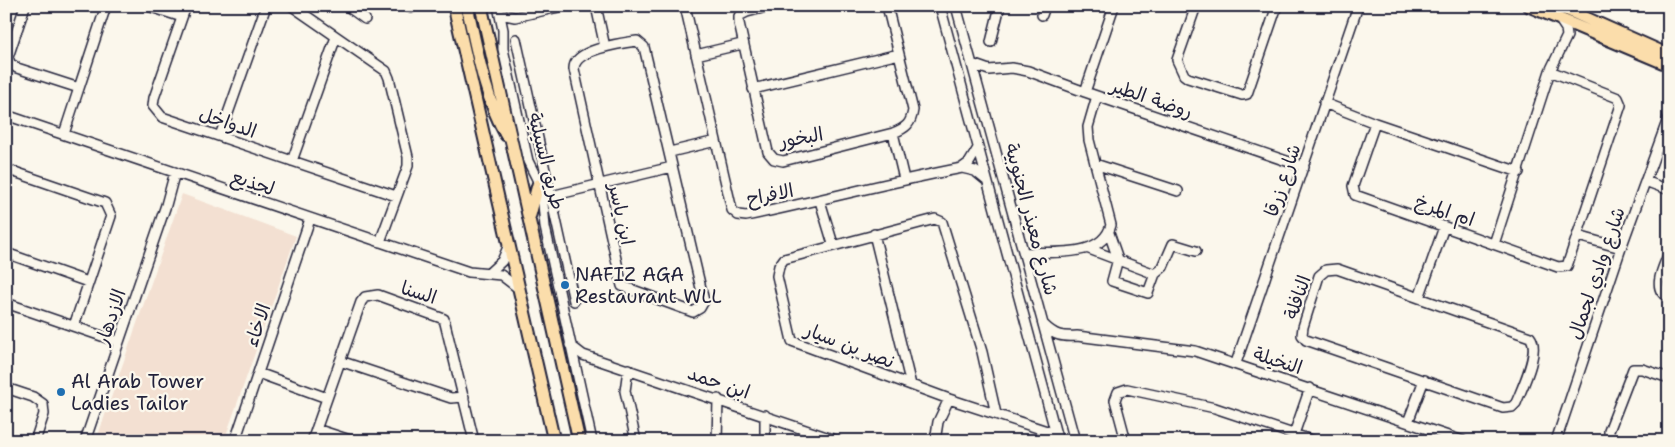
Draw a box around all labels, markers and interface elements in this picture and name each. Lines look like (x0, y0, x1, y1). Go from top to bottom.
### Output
street label: روضة الطير (1106, 72, 1196, 124)
street label: الدواخل (196, 101, 260, 144)
street label: طريق السيلية (522, 110, 571, 212)
street label: البخور (775, 121, 825, 154)
street label: شارع معيذر الجنوبية (998, 140, 1064, 298)
street label: شارع زرقا (1258, 141, 1307, 220)
street label: لجذيع (227, 163, 278, 202)
street label: الافراح (744, 178, 796, 211)
street label: ابن ياسر (602, 179, 640, 247)
street label: ام المرخ (1411, 189, 1478, 234)
street label: شارع وادي لجمال (1562, 204, 1633, 343)
place label: NAFIZ AGA Restaurant WLL (575, 262, 722, 309)
street label: النافلة (1278, 272, 1317, 322)
street label: السنا (398, 275, 440, 310)
marker: NAFIZ AGA Restaurant WLL (559, 279, 571, 291)
street label: الازدهار (89, 286, 132, 350)
street label: الاخاء (238, 300, 277, 350)
street label: نصر بن سيار (800, 316, 898, 374)
street label: النخيلة (1250, 341, 1305, 380)
street label: ابن حمد (684, 360, 753, 405)
place label: Al Arab Tower Ladies Tailor (71, 369, 204, 416)
marker: Al Arab Tower Ladies Tailor (55, 386, 67, 398)

